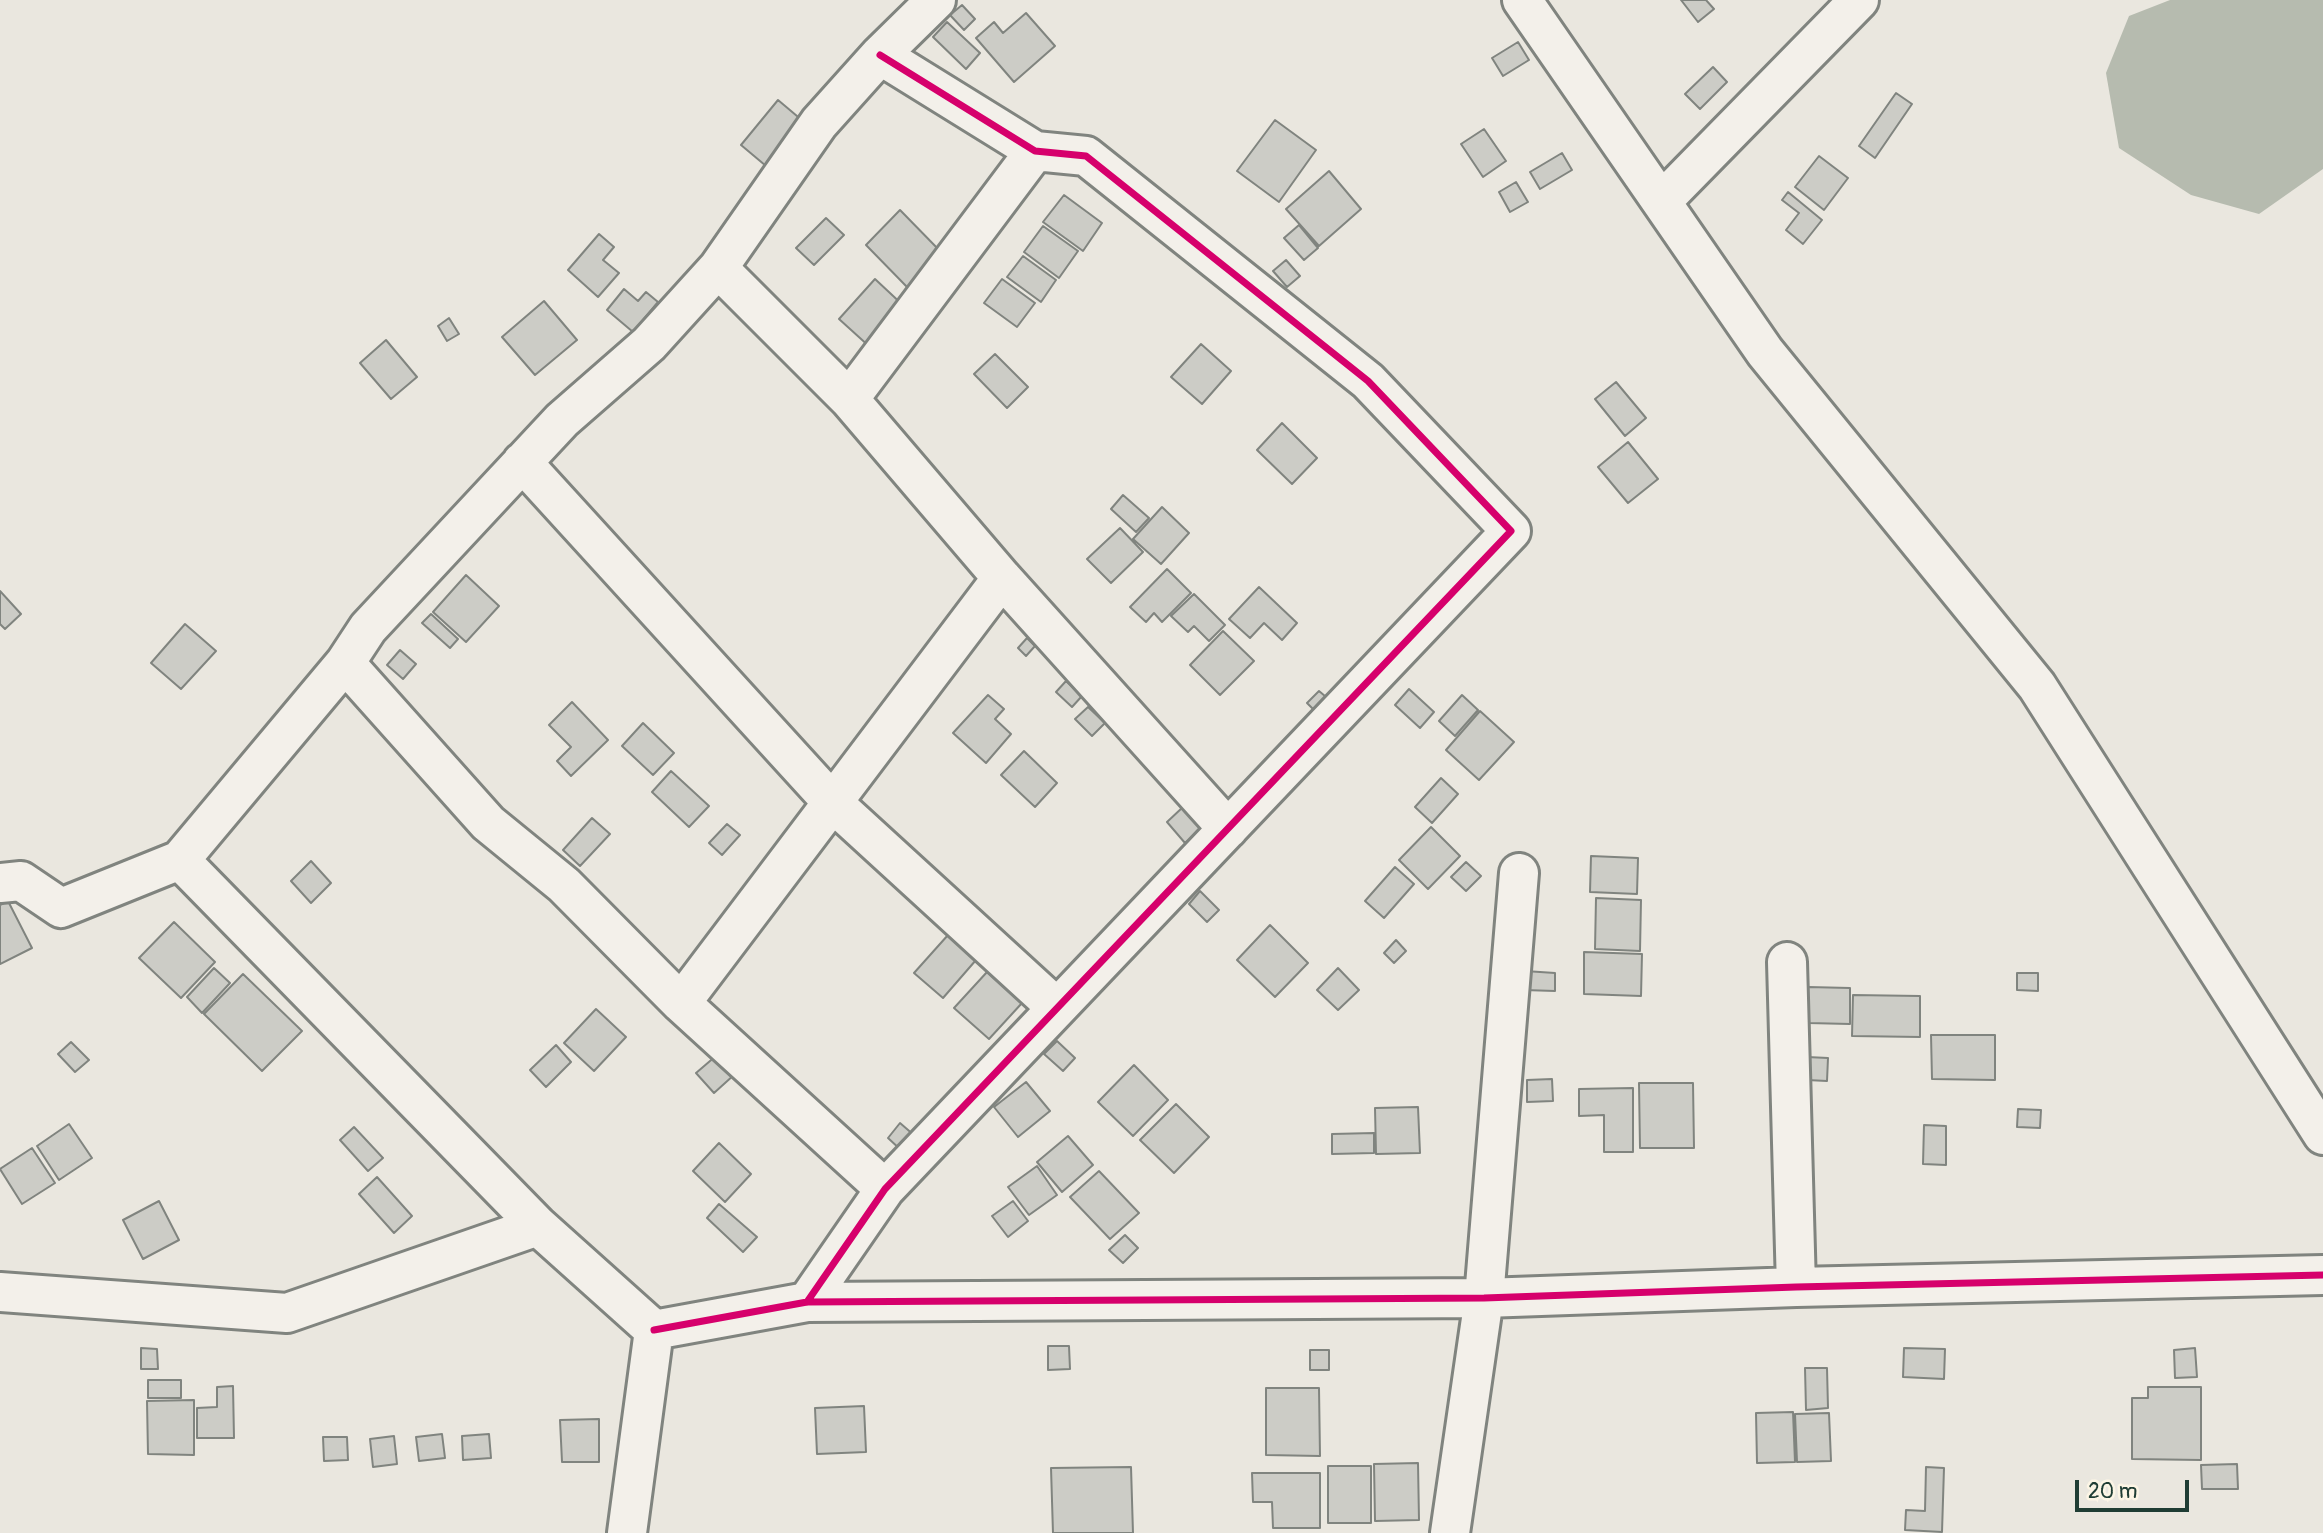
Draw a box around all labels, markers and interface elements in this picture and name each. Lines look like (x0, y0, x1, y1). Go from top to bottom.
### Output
scale bar (2078, 1466, 2192, 1510)
text: 20 m (2088, 1478, 2137, 1505)

